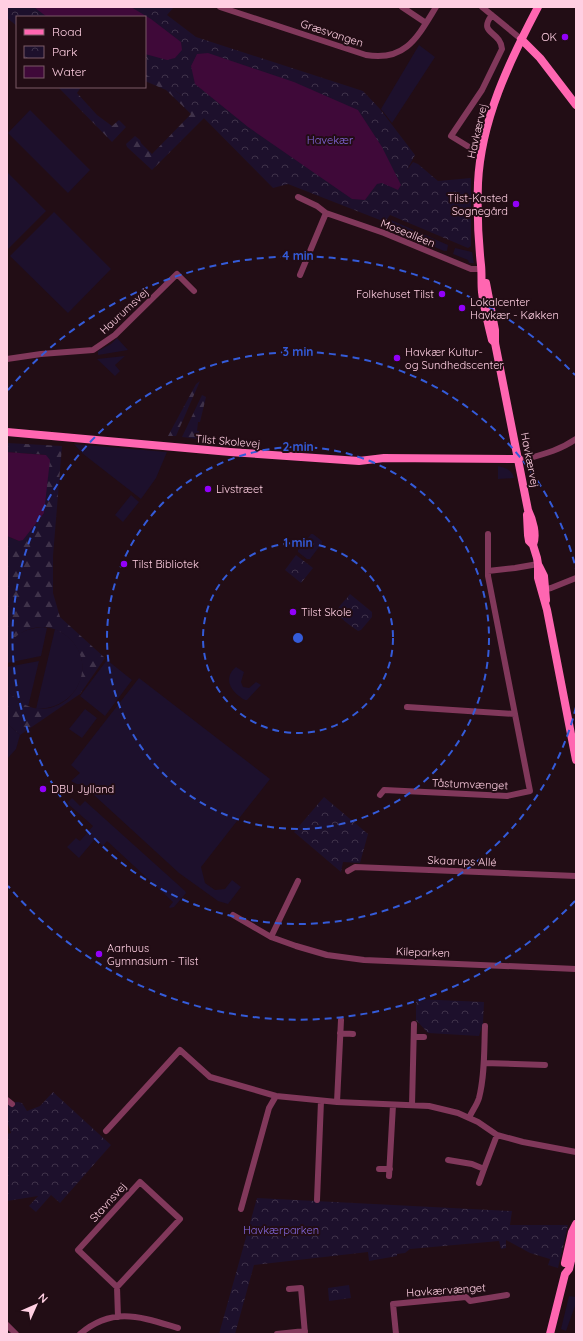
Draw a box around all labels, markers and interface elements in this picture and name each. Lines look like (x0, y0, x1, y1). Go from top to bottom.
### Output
legend (16, 16, 146, 88)
street label: Græsvangen (299, 16, 365, 50)
text: Road (52, 24, 82, 39)
place label: OK (541, 30, 557, 44)
marker: OK (560, 32, 570, 42)
text: Park (52, 44, 77, 59)
text: Water (52, 64, 87, 79)
street label: Havkærvej (464, 102, 490, 160)
park label: Havekær (307, 133, 354, 147)
place label: Tilst-Kasted Sognegård (447, 191, 508, 218)
marker: Tilst-Kasted Sognegård (511, 199, 521, 209)
street label: Mosealléen (379, 216, 437, 250)
text: 4 min (282, 248, 314, 263)
street label: Haurumsvej (97, 285, 151, 337)
place label: Folkehuset Tilst (356, 287, 434, 301)
marker: Folkehuset Tilst (437, 289, 447, 299)
place label: Lokalcenter Havkær - Køkken (470, 295, 559, 322)
marker: Lokalcenter Havkær - Køkken (457, 303, 467, 313)
text: 3 min (283, 344, 313, 359)
place label: Havkær Kultur- og Sundhedscenter (405, 345, 504, 372)
marker: Havkær Kultur- og Sundhedscenter (392, 353, 402, 363)
street label: Tilst Skolevej (195, 431, 261, 451)
street label: Havkærvej (518, 431, 542, 489)
text: 2 min (282, 439, 314, 454)
place label: Livstræet (216, 482, 263, 496)
marker: Livstræet (203, 484, 213, 494)
text: 1 min (283, 535, 313, 550)
place label: Tilst Bibliotek (132, 557, 199, 571)
marker: Tilst Bibliotek (119, 559, 129, 569)
place label: Tilst Skole (301, 605, 352, 619)
marker: Tilst Skole (288, 607, 298, 617)
centre of rings (291, 631, 305, 645)
street label: Tåstumvænget (432, 776, 509, 792)
place label: DBU Jylland (51, 782, 114, 796)
marker: DBU Jylland (38, 784, 48, 794)
street label: Skaarups Allé (427, 853, 497, 869)
place label: Aarhuus Gymnasium - Tilst (107, 941, 199, 968)
street label: Kileparken (396, 944, 450, 960)
marker: Aarhuus Gymnasium - Tilst (94, 949, 104, 959)
street label: Stavnsvej (86, 1179, 130, 1225)
park label: Havkærparken (243, 1223, 319, 1237)
street label: Havkærvænget (406, 1280, 486, 1300)
north arrow (16, 1285, 56, 1325)
text: N (35, 1290, 51, 1306)

